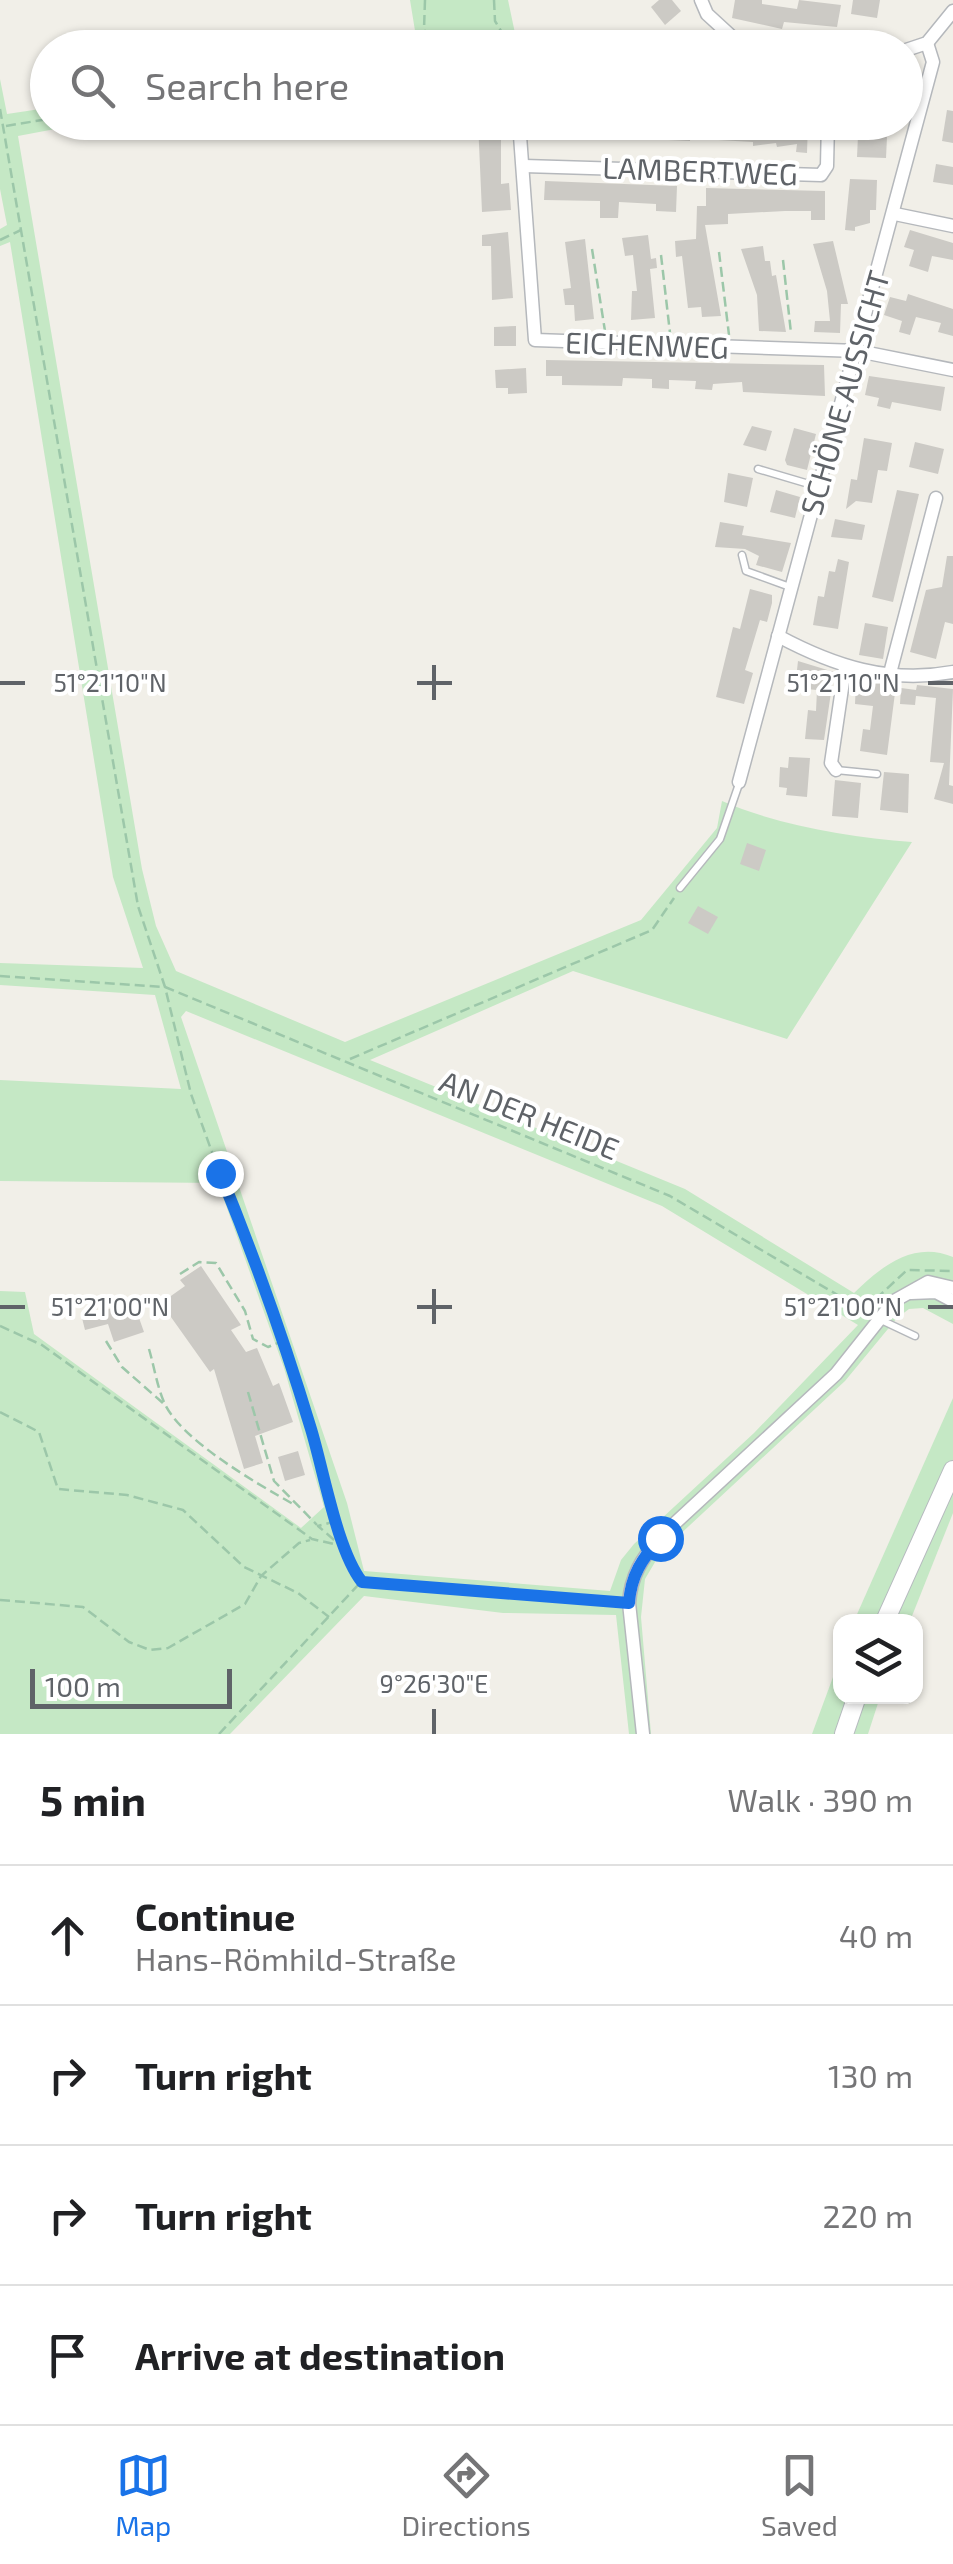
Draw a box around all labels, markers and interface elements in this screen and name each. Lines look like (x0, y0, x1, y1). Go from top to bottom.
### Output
search box (30, 30, 923, 140)
icon: search (65, 58, 120, 113)
text: Search here (145, 62, 349, 108)
street label: LAMBERTWEG (602, 149, 798, 191)
street label: SCHÖNE AUSSICHT (792, 266, 896, 519)
street label: EICHENWEG (565, 323, 729, 365)
text: 51°21'10"N (53, 667, 167, 697)
text: 51°21'10"N (786, 667, 900, 697)
street label: AN DER HEIDE (435, 1062, 625, 1166)
route end (198, 1151, 244, 1197)
text: 51°21'00"N (51, 1291, 169, 1321)
text: 51°21'00"N (784, 1291, 902, 1321)
route start (638, 1516, 684, 1562)
map controls (833, 1614, 923, 1704)
button: layers (833, 1614, 923, 1704)
scale bar (30, 1664, 232, 1708)
text: 9°26'30"E (380, 1668, 488, 1698)
text: 100 m (45, 1669, 121, 1703)
text: 5 min (40, 1774, 146, 1824)
text: Walk · 390 m (728, 1780, 913, 1818)
text: Continue (135, 1893, 295, 1939)
icon: ahead (40, 1908, 95, 1963)
text: 40 m (839, 1916, 913, 1954)
text: Hans-Römhild-Straße (135, 1939, 456, 1977)
icon: right (40, 2048, 95, 2103)
text: Turn right (135, 2052, 312, 2098)
text: 130 m (828, 2056, 913, 2094)
icon: right (40, 2188, 95, 2243)
text: Turn right (135, 2192, 312, 2238)
text: 220 m (823, 2196, 913, 2234)
icon: arrive (40, 2328, 95, 2383)
text: Arrive at destination (135, 2332, 505, 2378)
tab: Map (115, 2448, 171, 2542)
tab: Directions (402, 2448, 531, 2542)
tab: Saved (761, 2448, 838, 2542)

